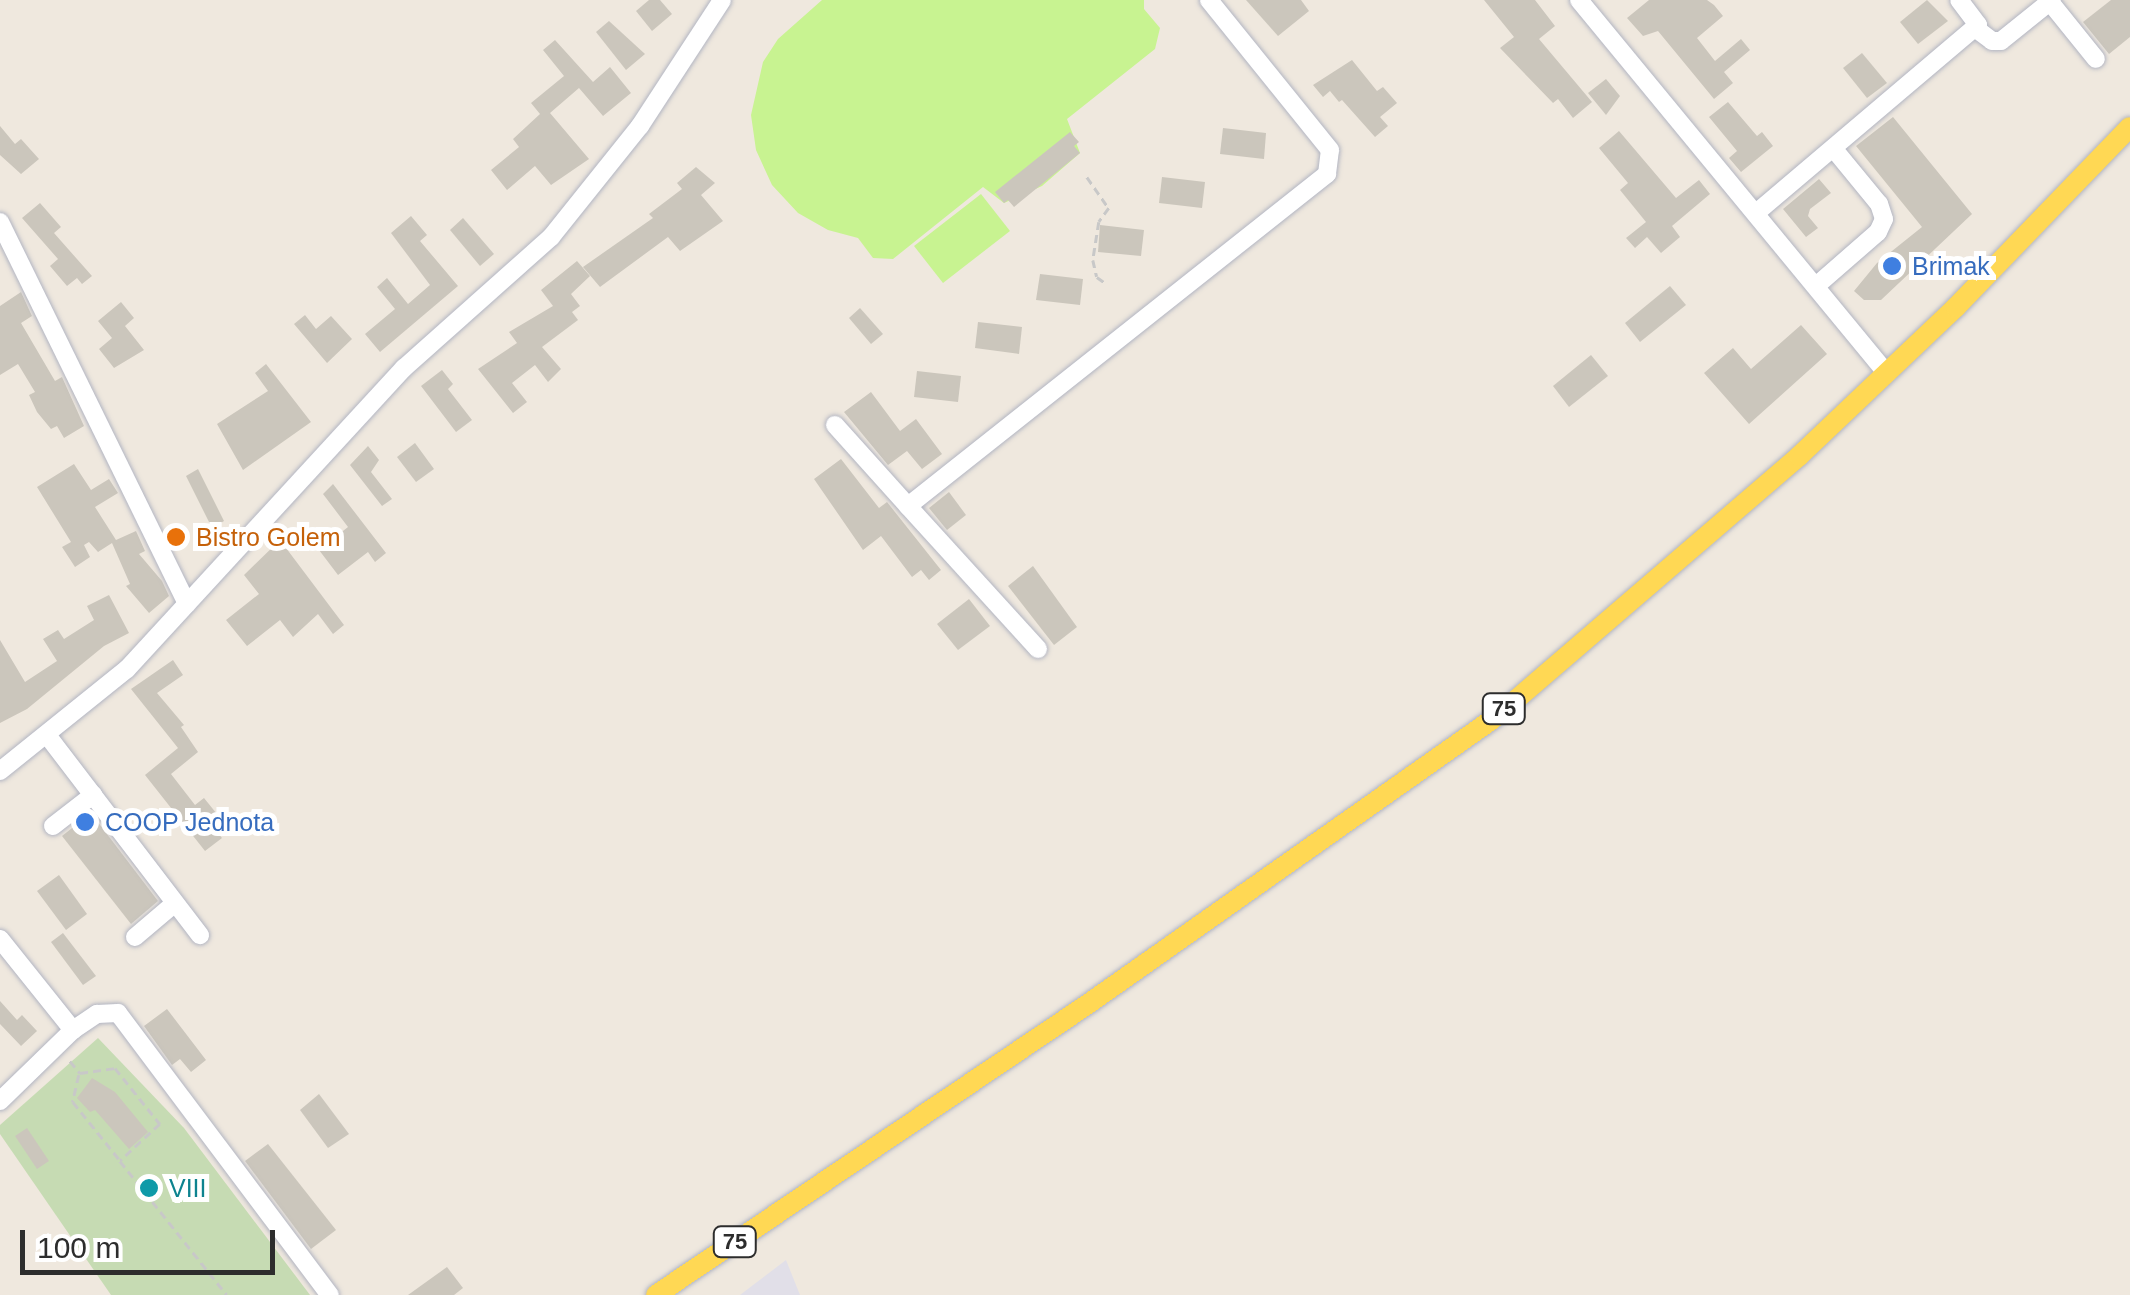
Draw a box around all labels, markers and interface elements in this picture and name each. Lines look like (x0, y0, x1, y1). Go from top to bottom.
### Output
place label: Brimak (1912, 251, 1990, 281)
marker: Brimak (1881, 255, 1903, 277)
place label: Bistro Golem (196, 522, 340, 552)
marker: Bistro Golem (165, 526, 187, 548)
road number: 75 (1482, 692, 1526, 726)
place label: COOP Jednota (105, 807, 275, 837)
marker: COOP Jednota (74, 811, 96, 833)
place label: VIII (169, 1173, 207, 1203)
marker: VIII (138, 1177, 160, 1199)
scale bar (25, 1210, 280, 1272)
road number: 75 (712, 1225, 758, 1259)
text: 100 m (37, 1231, 120, 1264)

